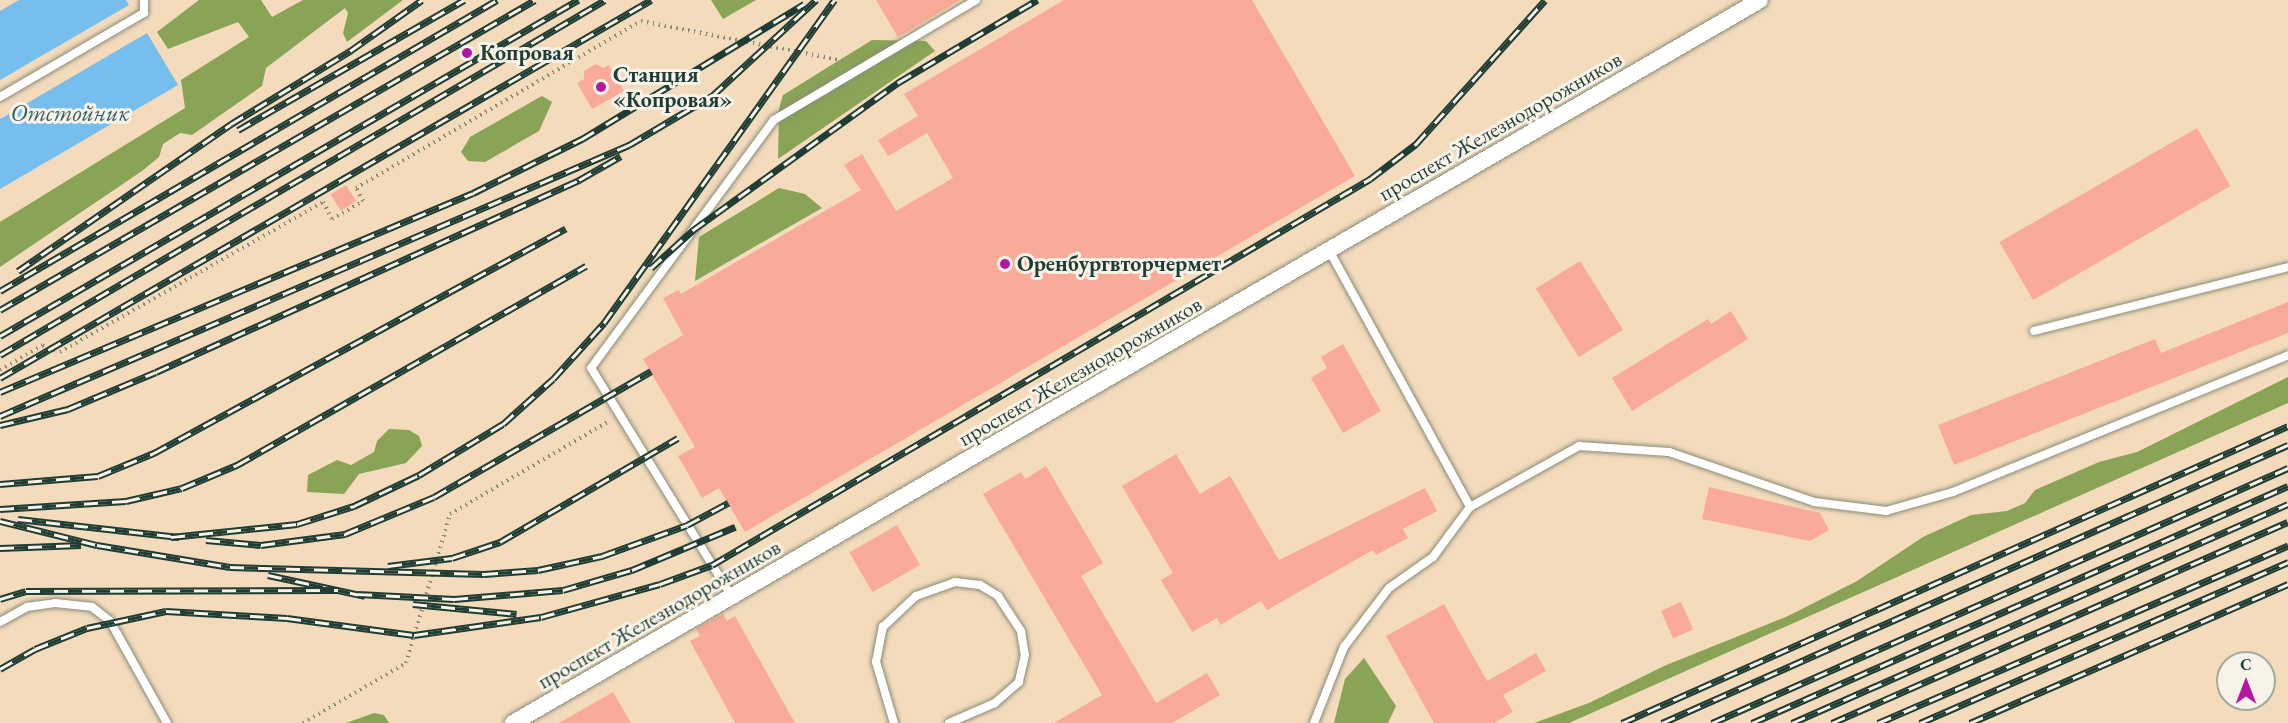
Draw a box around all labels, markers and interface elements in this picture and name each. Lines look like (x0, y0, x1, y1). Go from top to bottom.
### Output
place label: Копровая (480, 40, 574, 66)
marker: Копровая (458, 44, 476, 62)
street label: проспект Железнодорожников (1374, 46, 1626, 206)
place label: Станция «Копровая» (613, 61, 732, 112)
marker: Станция «Копровая» (594, 80, 608, 94)
water label: Отстойник (10, 99, 130, 127)
place label: Оренбургвторчермет (1017, 251, 1221, 277)
marker: Оренбургвторчермет (998, 257, 1012, 271)
street label: проспект Железнодорожников (954, 291, 1206, 451)
street label: проспект Железнодорожников (533, 534, 785, 694)
north arrow (2216, 651, 2276, 711)
text: С (2240, 654, 2252, 675)

